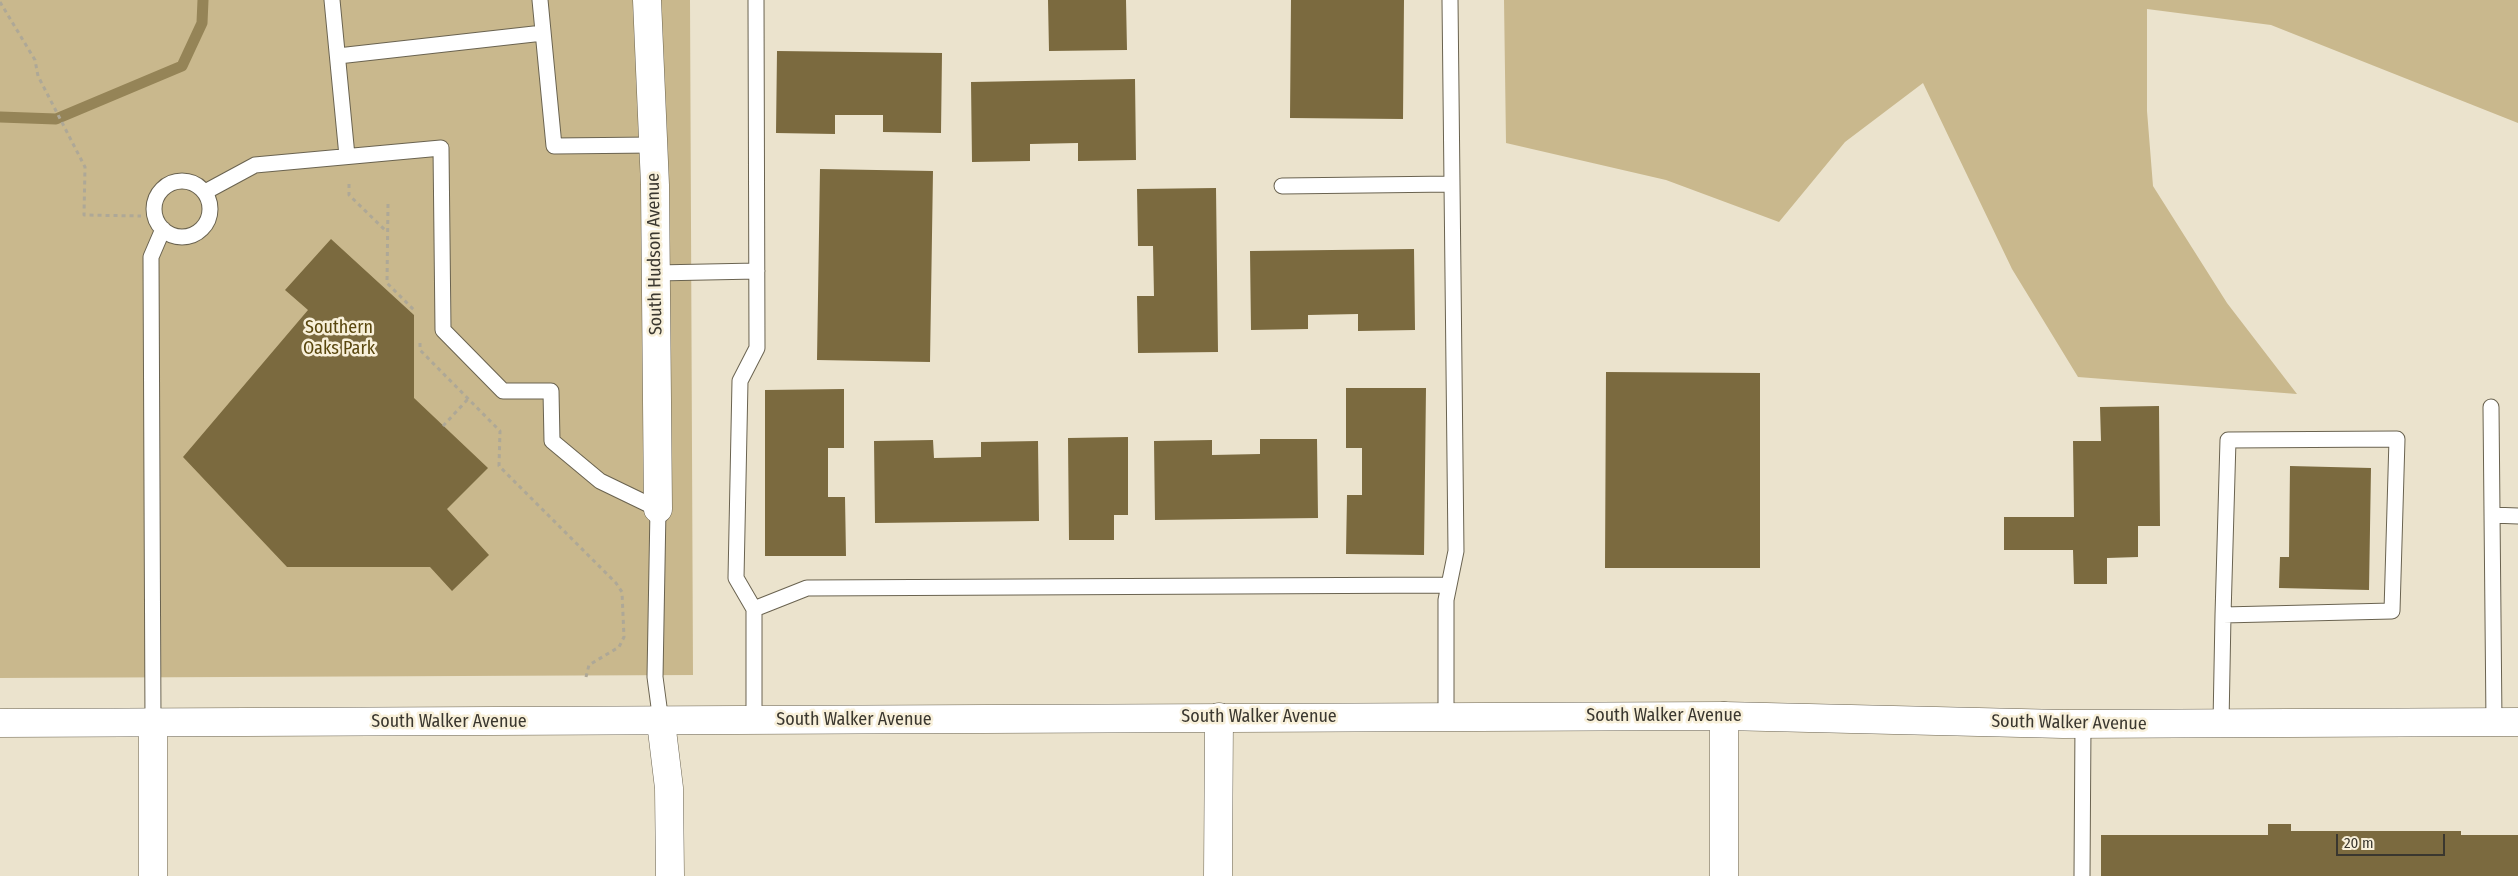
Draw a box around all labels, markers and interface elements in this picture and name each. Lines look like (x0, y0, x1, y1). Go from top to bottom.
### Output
street label: South Hudson Avenue (643, 173, 667, 335)
park label: Southern Oaks Park (303, 317, 375, 359)
street label: South Walker Avenue (1586, 705, 1742, 727)
street label: South Walker Avenue (1181, 706, 1337, 728)
street label: South Walker Avenue (776, 709, 932, 731)
street label: South Walker Avenue (371, 711, 527, 733)
street label: South Walker Avenue (1991, 711, 2147, 735)
scale bar (2338, 824, 2447, 856)
text: 20 m (2344, 834, 2374, 852)

